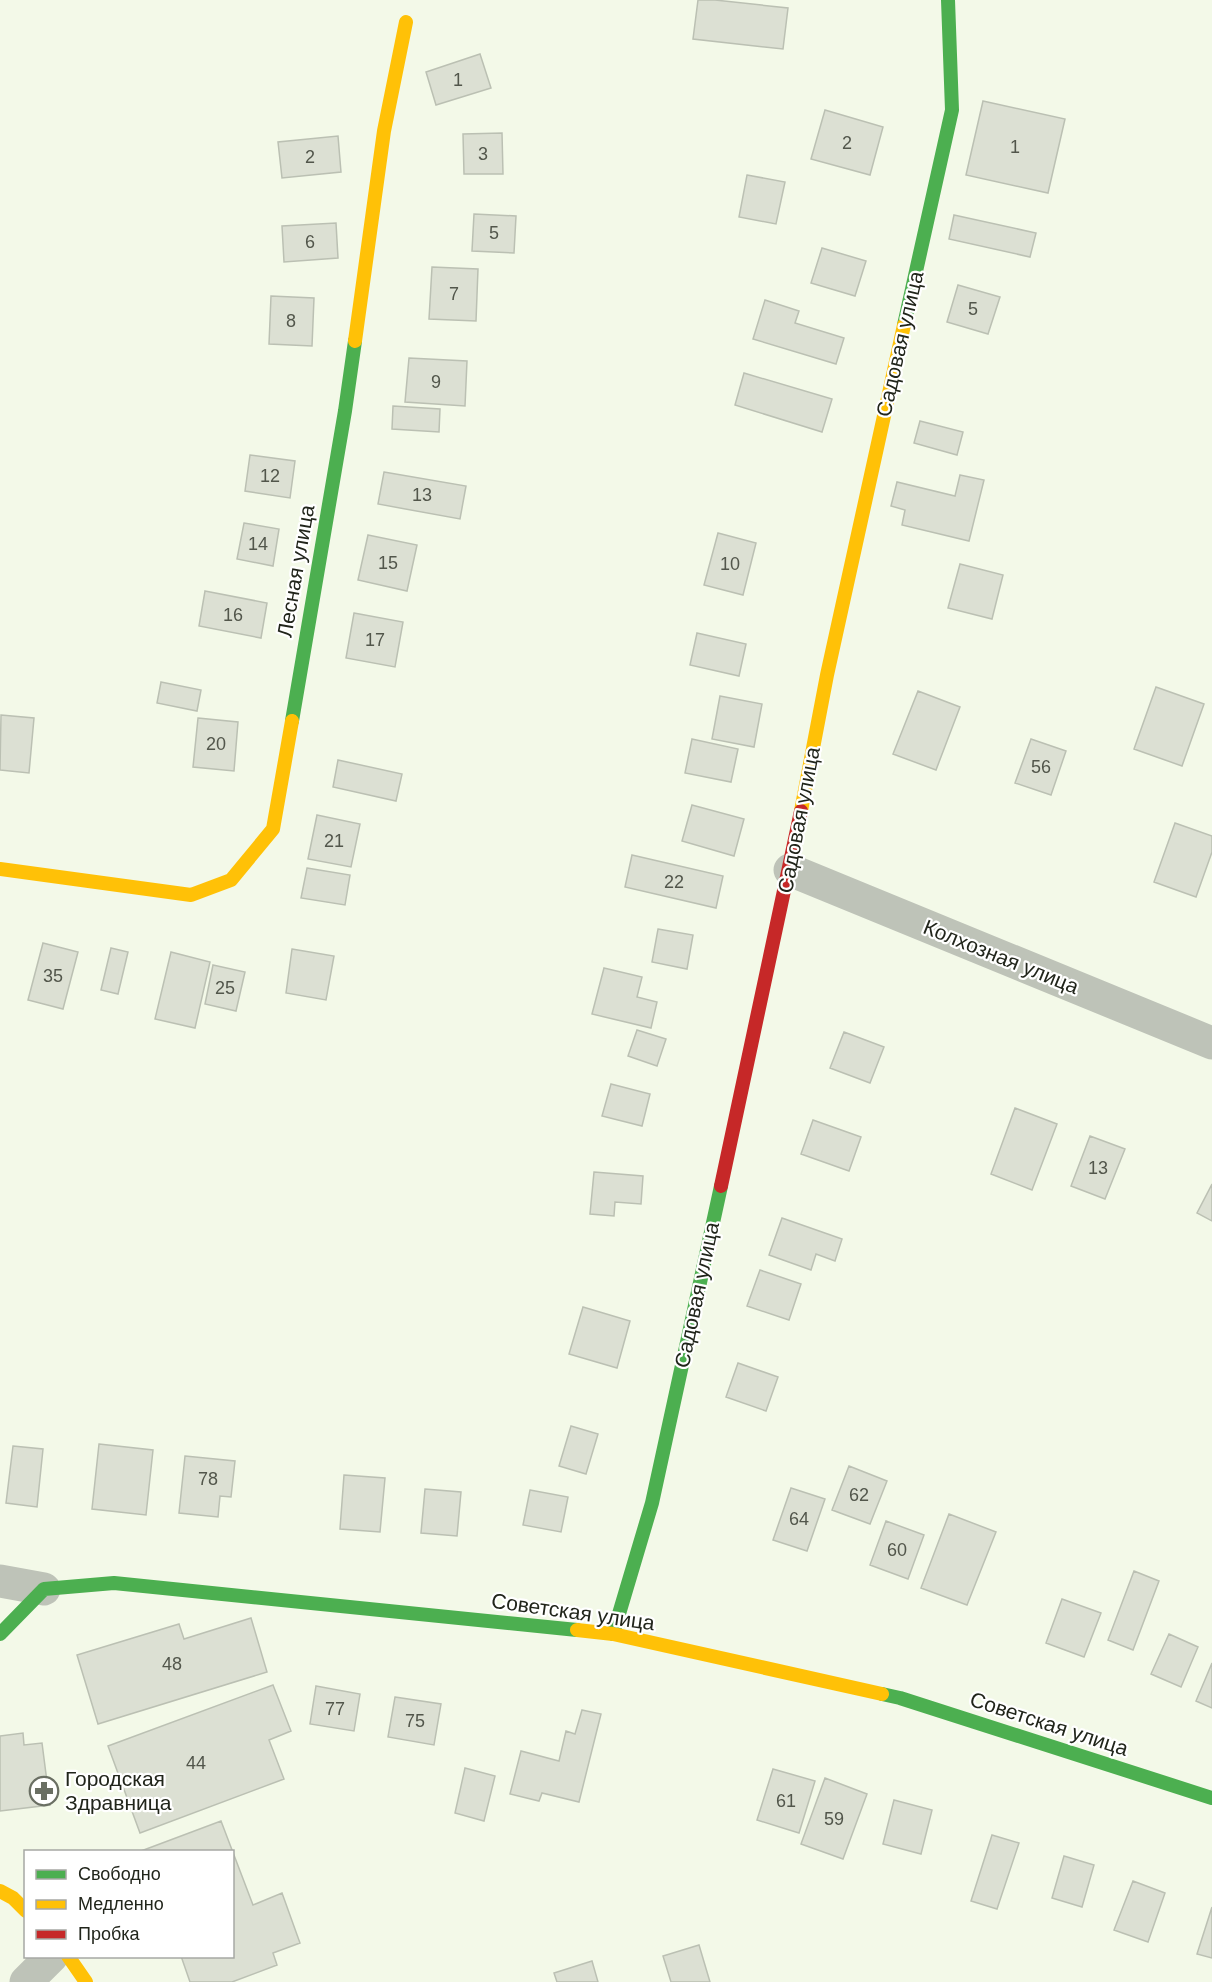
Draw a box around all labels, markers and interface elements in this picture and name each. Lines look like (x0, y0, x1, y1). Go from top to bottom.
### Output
house number: 1 (453, 70, 463, 90)
house number: 2 (842, 133, 852, 153)
house number: 1 (1010, 137, 1020, 157)
house number: 3 (478, 144, 488, 164)
house number: 2 (305, 147, 315, 167)
house number: 5 (489, 223, 499, 243)
house number: 6 (305, 232, 315, 252)
street label: Садовая улица (872, 269, 927, 419)
house number: 7 (449, 284, 459, 304)
house number: 5 (968, 299, 978, 319)
house number: 8 (286, 311, 296, 331)
house number: 9 (431, 372, 441, 392)
house number: 12 (260, 466, 280, 486)
house number: 13 (412, 485, 432, 505)
street label: Лесная улица (273, 503, 319, 639)
house number: 14 (248, 534, 268, 554)
house number: 15 (378, 553, 398, 573)
house number: 10 (720, 554, 740, 574)
house number: 16 (223, 605, 243, 625)
house number: 17 (365, 630, 385, 650)
house number: 20 (206, 734, 226, 754)
street label: Садовая улица (773, 744, 824, 895)
house number: 56 (1031, 757, 1051, 777)
house number: 21 (324, 831, 344, 851)
house number: 22 (664, 872, 684, 892)
street label: Колхозная улица (920, 915, 1082, 998)
house number: 35 (43, 966, 63, 986)
house number: 25 (215, 978, 235, 998)
house number: 13 (1088, 1158, 1108, 1178)
street label: Садовая улица (670, 1220, 723, 1370)
house number: 78 (198, 1469, 218, 1489)
house number: 62 (849, 1485, 869, 1505)
house number: 64 (789, 1509, 809, 1529)
house number: 60 (887, 1540, 907, 1560)
street label: Советская улица (490, 1589, 657, 1634)
house number: 48 (162, 1654, 182, 1674)
street label: Советская улица (967, 1687, 1131, 1760)
house number: 77 (325, 1699, 345, 1719)
house number: 75 (405, 1711, 425, 1731)
house number: 44 (186, 1753, 206, 1773)
place label: Городская Здравница (65, 1767, 172, 1814)
pharmacy icon: Городская Здравница (28, 1775, 60, 1807)
house number: 61 (776, 1791, 796, 1811)
house number: 59 (824, 1809, 844, 1829)
legend (24, 1850, 234, 1958)
text: Свободно (78, 1864, 161, 1884)
text: Медленно (78, 1894, 164, 1914)
text: Пробка (78, 1924, 141, 1944)

